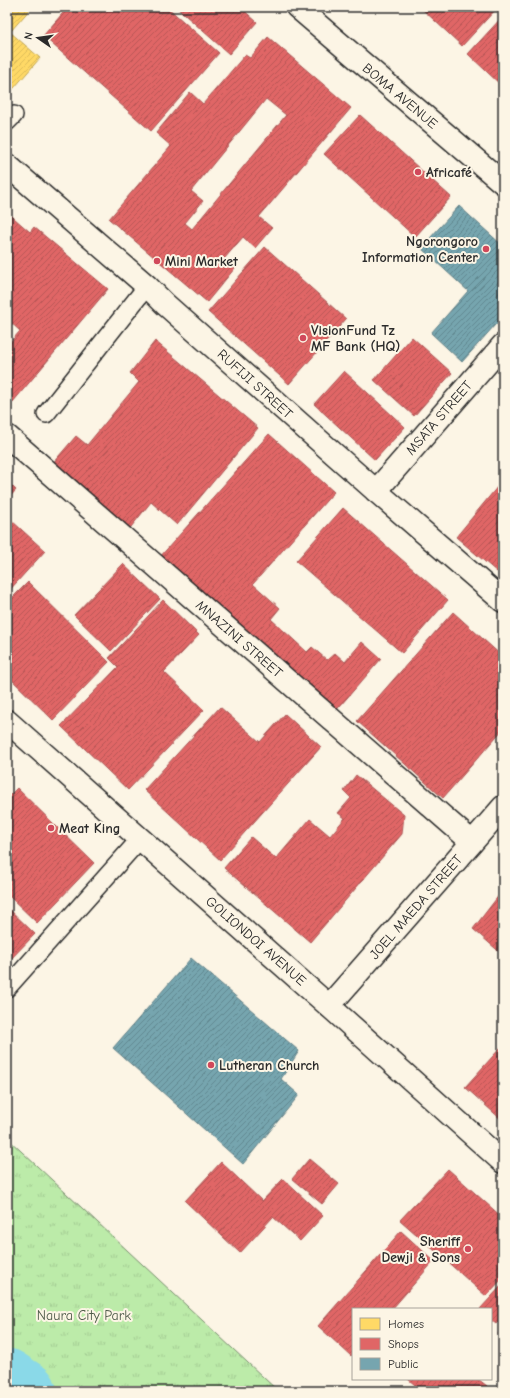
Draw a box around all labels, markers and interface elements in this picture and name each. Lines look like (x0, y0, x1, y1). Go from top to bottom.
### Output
north arrow (18, 18, 58, 58)
text: N (22, 31, 36, 41)
street label: BOMA AVENUE (359, 60, 441, 132)
place label: Africafé (426, 164, 472, 181)
marker: Africafé (413, 167, 423, 177)
place label: Ngorongoro Information Center (362, 233, 478, 266)
marker: Ngorongoro Information Center (481, 244, 491, 254)
place label: Mini Market (165, 253, 238, 270)
marker: Mini Market (152, 256, 162, 266)
place label: VisionFund Tz MF Bank (HQ) (311, 322, 400, 355)
marker: VisionFund Tz MF Bank (HQ) (298, 333, 308, 343)
street label: RUFIJI STREET (214, 346, 297, 423)
street label: MSATA STREET (402, 377, 476, 459)
street label: MNAZINI STREET (192, 597, 286, 682)
place label: Meat King (59, 820, 120, 837)
marker: Meat King (46, 823, 56, 833)
street label: JOEL MAEDA STREET (366, 851, 466, 963)
street label: GOLIONDOI AVENUE (202, 893, 310, 989)
place label: Lutheran Church (219, 1057, 319, 1074)
marker: Lutheran Church (206, 1060, 216, 1070)
place label: Sheriff Dewji & Sons (382, 1233, 460, 1266)
marker: Sheriff Dewji & Sons (463, 1244, 473, 1254)
park label: Naura City Park (37, 1307, 131, 1324)
legend (352, 1308, 492, 1380)
text: Homes (388, 1317, 424, 1331)
text: Shops (388, 1337, 419, 1351)
text: Public (388, 1357, 419, 1371)

